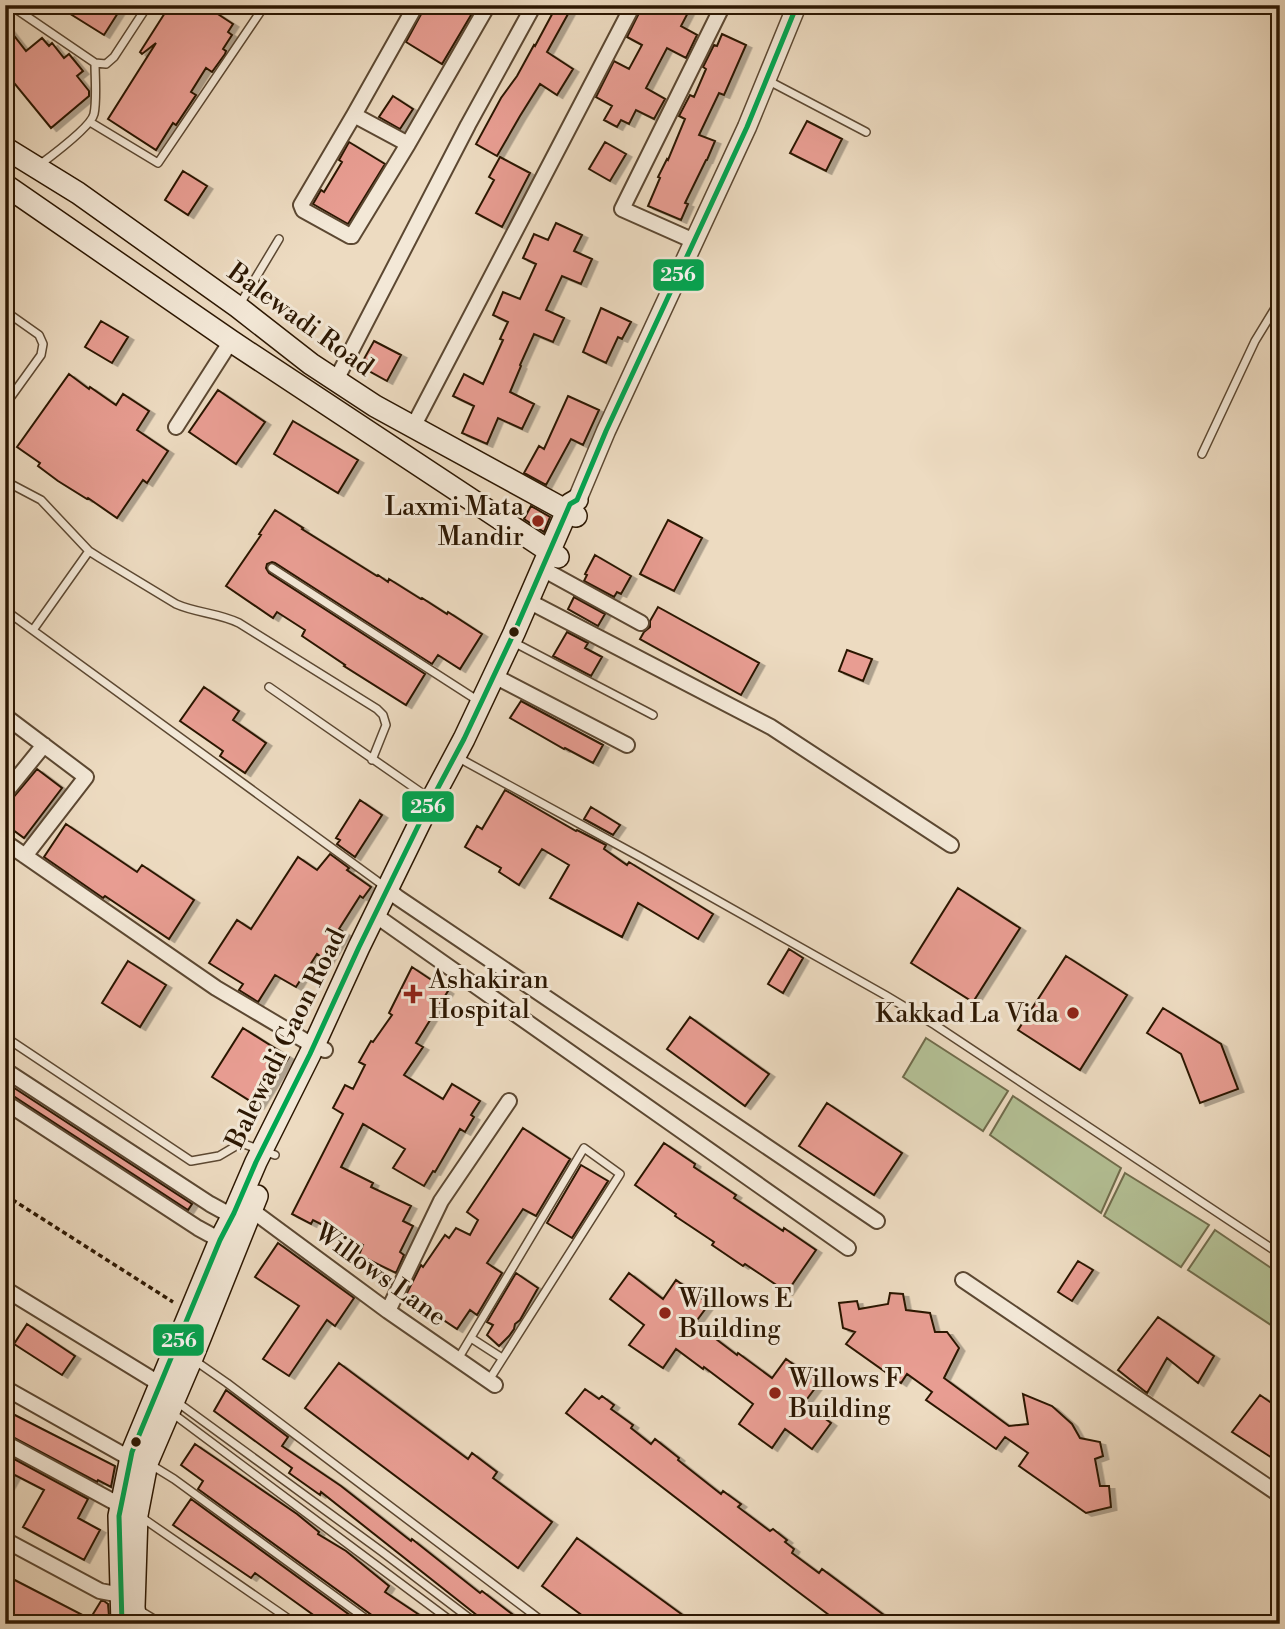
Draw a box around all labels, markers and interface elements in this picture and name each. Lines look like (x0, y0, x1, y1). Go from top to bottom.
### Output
street label: Balewadi Road (220, 256, 380, 384)
line badge: 256 (652, 258, 705, 292)
text: 256 (660, 263, 696, 287)
place label: Laxmi Mata Mandir (385, 491, 525, 553)
marker: Laxmi Mata Mandir (530, 513, 546, 529)
unlabelled marker (507, 625, 521, 639)
line badge: 256 (401, 790, 455, 823)
text: 256 (410, 795, 446, 819)
street label: Balewadi Gaon Road (218, 923, 353, 1154)
place label: Ashakiran Hospital (428, 964, 549, 1026)
marker: Ashakiran Hospital (403, 984, 423, 1004)
place label: Kakkad La Vida (875, 998, 1060, 1030)
marker: Kakkad La Vida (1065, 1005, 1081, 1021)
street label: Willows Lane (308, 1216, 452, 1333)
place label: Willows E Building (678, 1283, 793, 1345)
marker: Willows E Building (657, 1305, 673, 1321)
line badge: 256 (152, 1323, 205, 1357)
text: 256 (161, 1329, 197, 1353)
place label: Willows F Building (788, 1363, 902, 1425)
marker: Willows F Building (767, 1385, 783, 1401)
unlabelled marker (129, 1435, 143, 1449)

